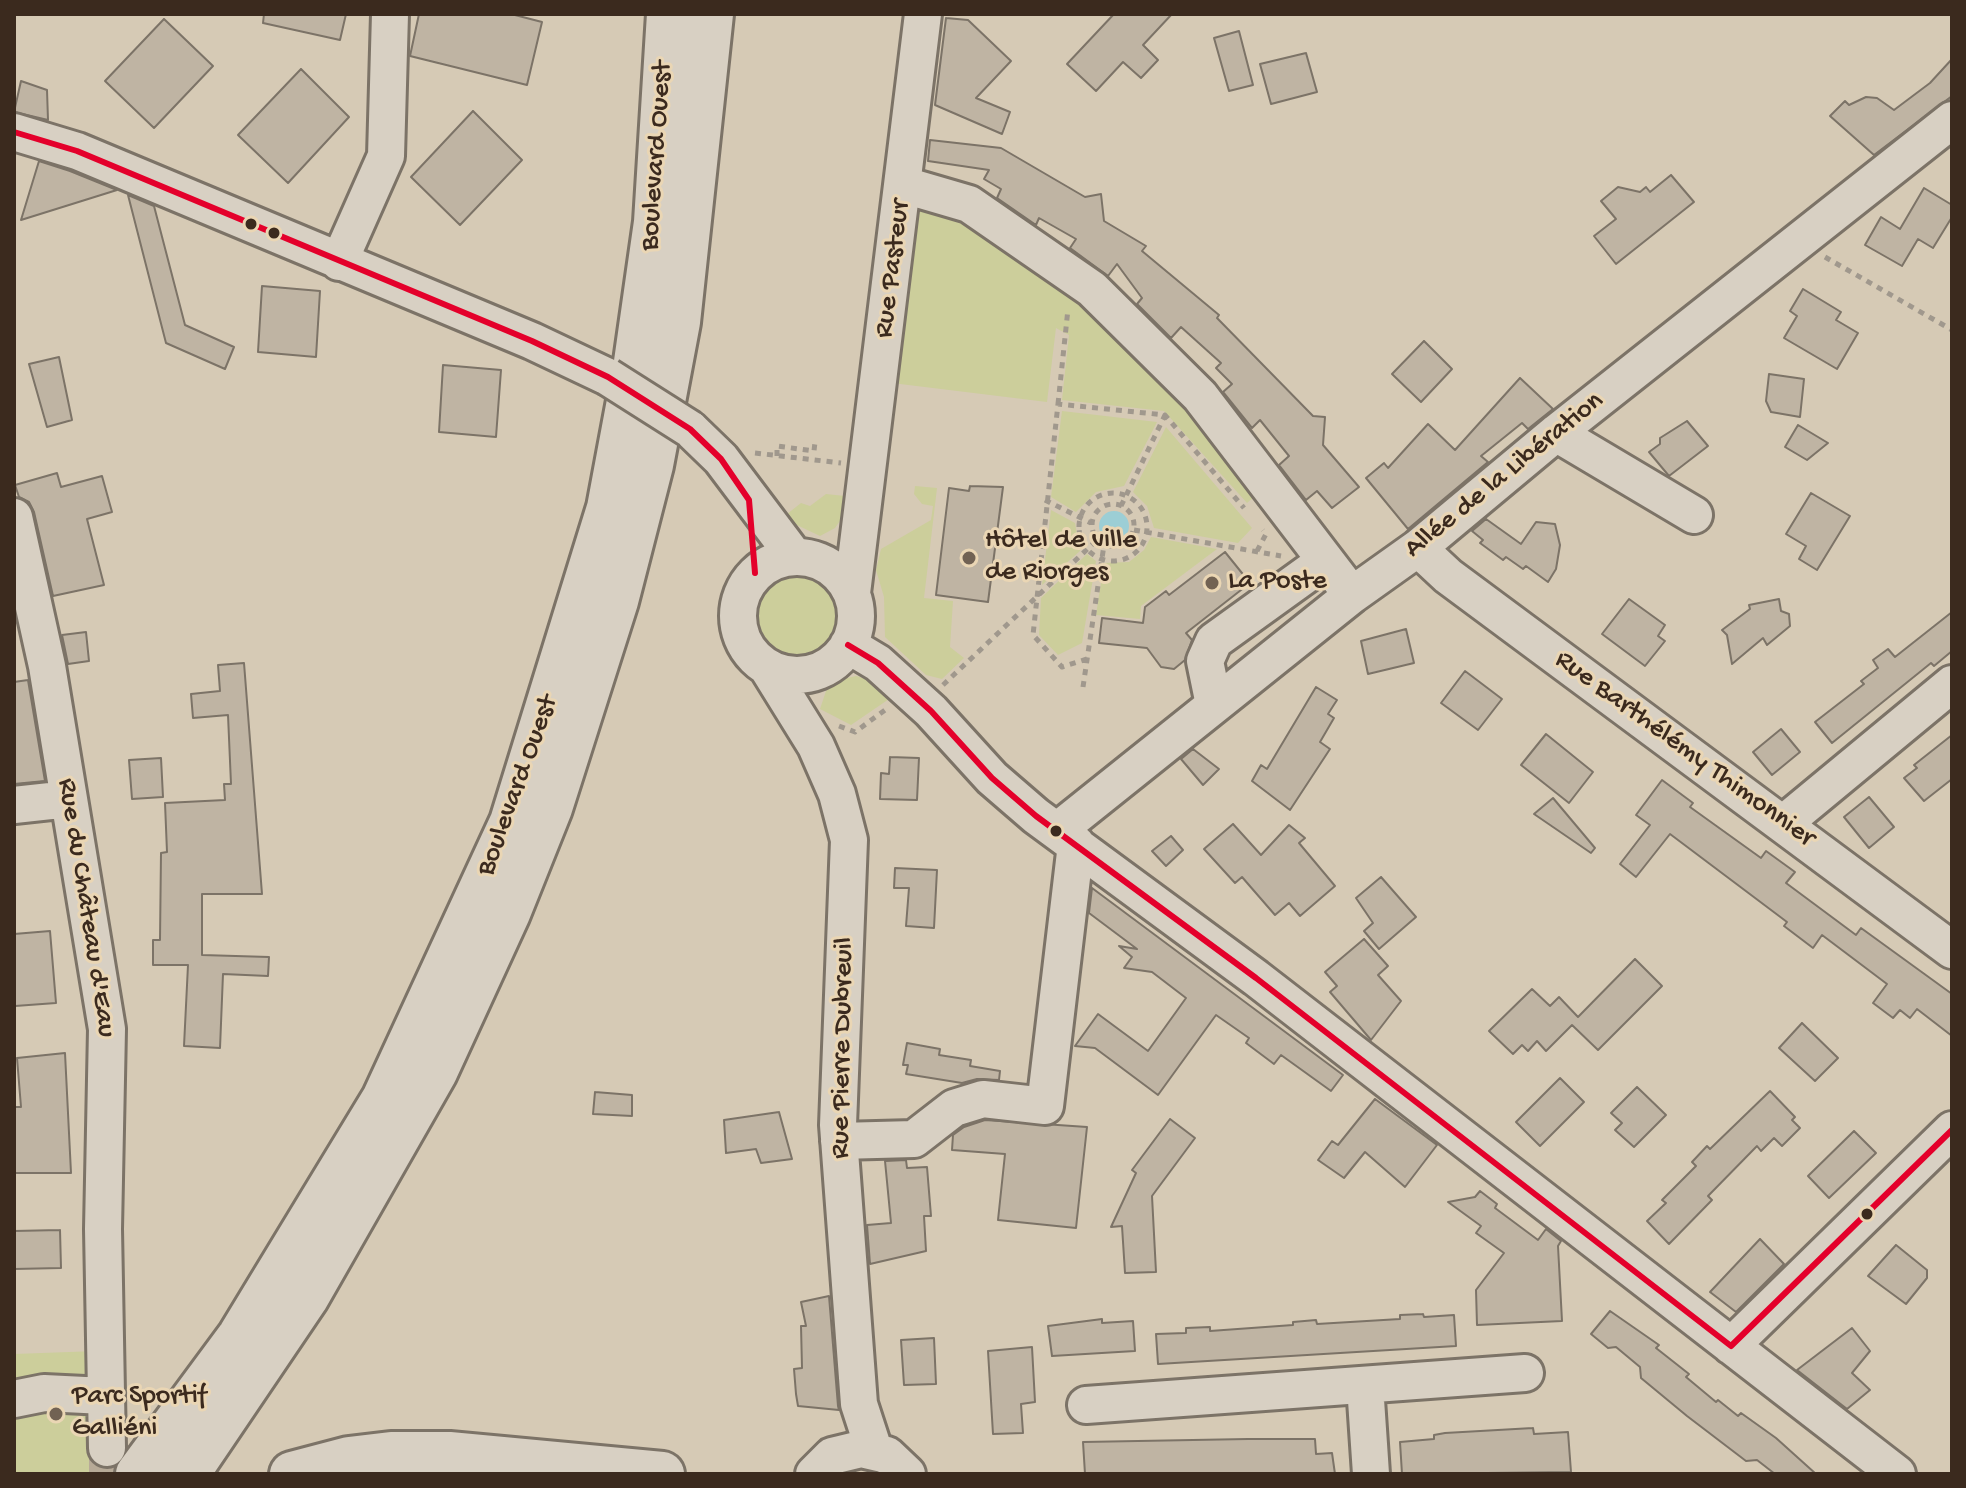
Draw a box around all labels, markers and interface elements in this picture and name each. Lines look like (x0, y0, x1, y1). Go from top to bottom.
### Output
street label: Boulevard Ouest (635, 60, 681, 252)
street label: Rue Pasteur (869, 198, 919, 340)
unlabelled marker (243, 216, 259, 232)
unlabelled marker (266, 225, 282, 241)
street label: Allée de la Libération (1399, 385, 1611, 567)
place label: Hôtel de ville de Riorges (985, 525, 1137, 591)
marker: Hôtel de ville de Riorges (960, 549, 978, 567)
place label: La Poste (1228, 566, 1327, 600)
marker: La Poste (1203, 574, 1221, 592)
street label: Rue Barthélémy Thimonnier (1547, 644, 1821, 856)
street label: Boulevard Ouest (471, 691, 567, 881)
street label: Rue du Château d'Eau (48, 776, 122, 1040)
unlabelled marker (1048, 823, 1064, 839)
street label: Rue Pierre Dubreuil (825, 937, 863, 1159)
unlabelled marker (1859, 1206, 1875, 1222)
place label: Parc Sportif Galliéni (72, 1381, 206, 1447)
marker: Parc Sportif Galliéni (47, 1405, 65, 1423)

